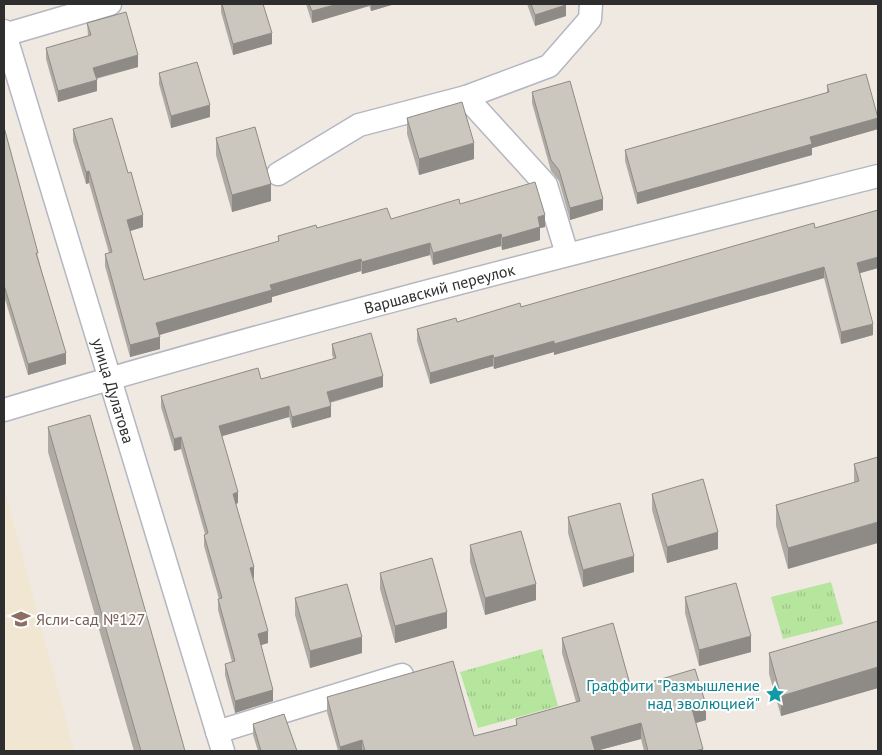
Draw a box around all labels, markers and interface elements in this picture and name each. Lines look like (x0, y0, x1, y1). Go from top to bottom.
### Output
street label: Варшавский переулок (362, 259, 517, 318)
street label: улица Дулатова (88, 336, 139, 446)
school or university icon: Ясли-сад №127 (10, 608, 32, 630)
place label: Ясли-сад №127 (36, 609, 145, 629)
place label: Граффити "Размышление над эволюцией" (586, 675, 760, 713)
place icon: Граффити "Размышление над эволюцией" (764, 683, 786, 705)

